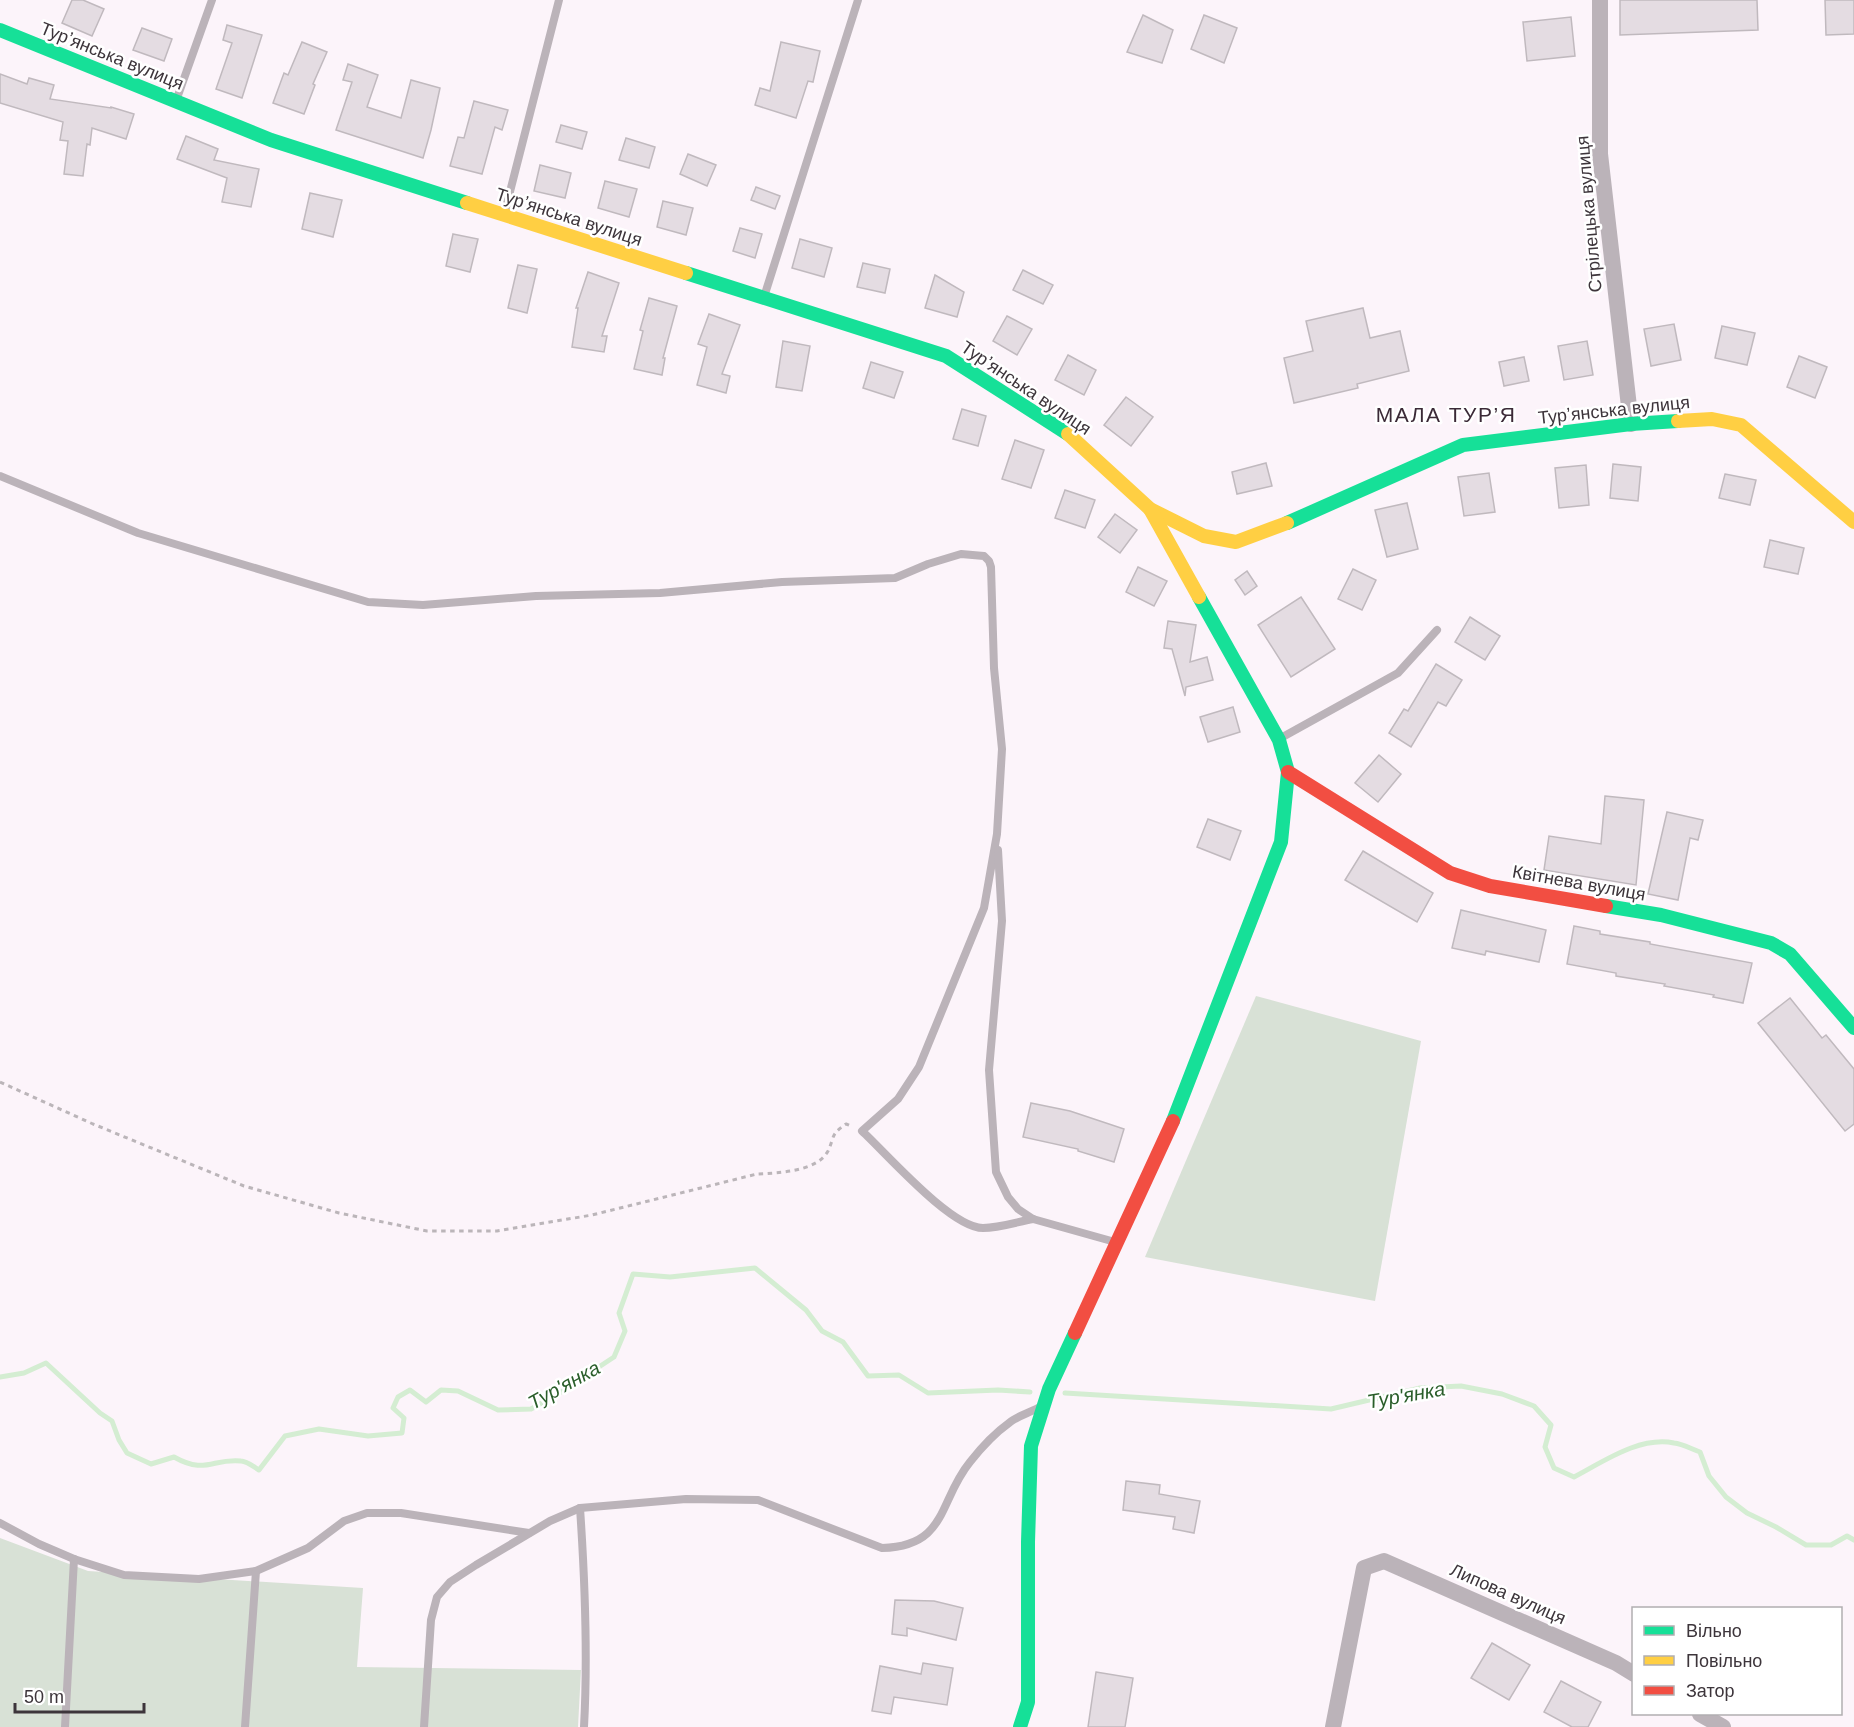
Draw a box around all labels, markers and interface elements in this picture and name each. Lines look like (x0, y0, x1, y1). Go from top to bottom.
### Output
street label: Турʼянська вулиця (38, 18, 186, 94)
street label: Стрілецька вулиця (1572, 135, 1606, 293)
street label: Турʼянська вулиця (493, 184, 645, 250)
street label: Турʼянська вулиця (957, 337, 1095, 439)
street label: Турʼянська вулиця (1537, 392, 1691, 428)
district label: МАЛА ТУР’Я (1376, 403, 1516, 426)
street label: Квітнева вулиця (1511, 861, 1647, 905)
water label: Тур'янка (524, 1356, 604, 1414)
water label: Тур'янка (1365, 1377, 1447, 1413)
street label: Липова вулиця (1447, 1560, 1569, 1628)
legend (1632, 1607, 1842, 1715)
text: Вільно (1686, 1621, 1742, 1641)
text: Повільно (1686, 1651, 1762, 1671)
scale bar (15, 1676, 144, 1714)
text: Затор (1686, 1681, 1735, 1701)
text: 50 m (24, 1687, 64, 1707)

